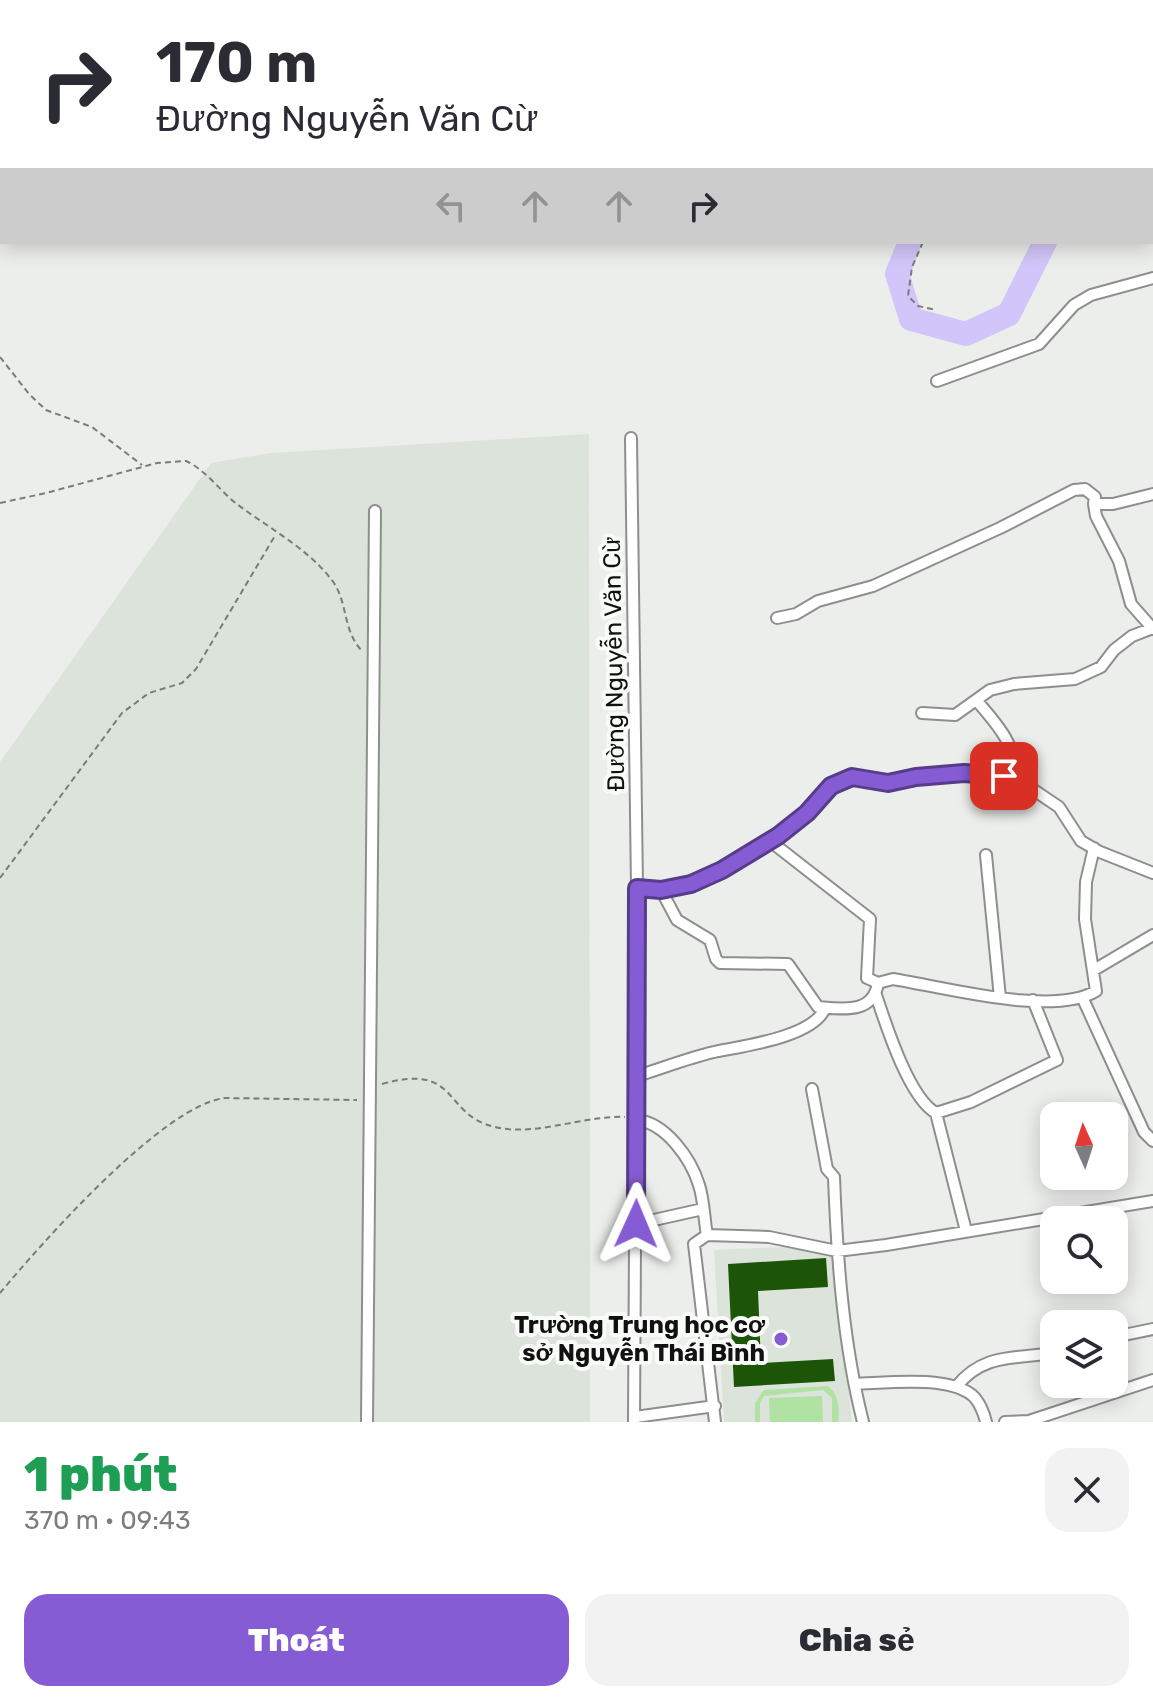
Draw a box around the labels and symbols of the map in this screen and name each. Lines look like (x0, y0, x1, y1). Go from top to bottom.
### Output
street label: Đường Nguyễn Văn Cừ (598, 536, 630, 792)
pin (970, 742, 1038, 810)
north arrow (1040, 1102, 1128, 1190)
position arrow (594, 1182, 678, 1266)
place label: Trường Trung học cơ sở Nguyễn Thái Bình (514, 1311, 766, 1367)
marker: Trường Trung học cơ sở Nguyễn Thái Bình (772, 1330, 790, 1348)

